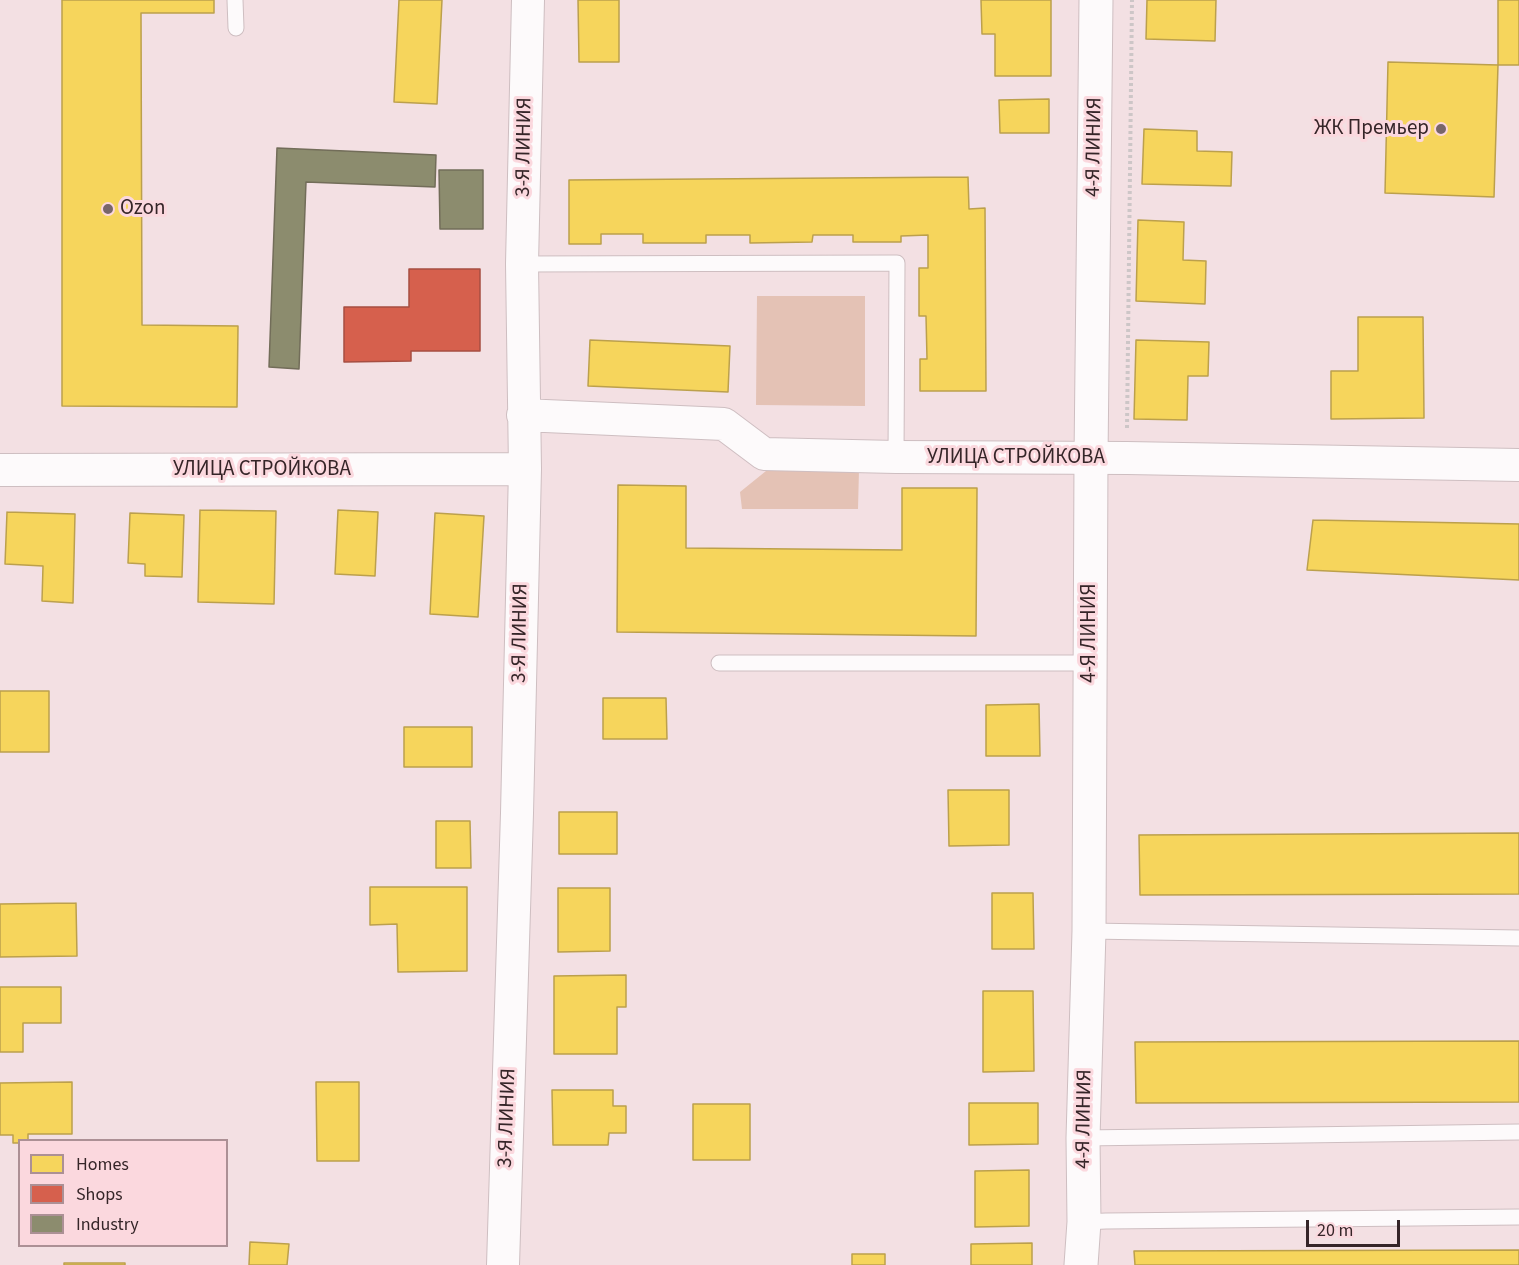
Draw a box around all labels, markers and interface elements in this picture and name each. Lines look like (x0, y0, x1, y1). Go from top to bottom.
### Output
street label: 3-Я ЛИНИЯ (512, 97, 538, 197)
street label: 4-Я ЛИНИЯ (1082, 97, 1108, 197)
place label: ЖК Премьер (1314, 116, 1429, 142)
marker: ЖК Премьер (1434, 122, 1448, 136)
place label: Ozon (120, 196, 165, 222)
marker: Ozon (101, 202, 115, 216)
street label: УЛИЦА СТРОЙКОВА (927, 445, 1105, 471)
street label: УЛИЦА СТРОЙКОВА (173, 457, 351, 483)
street label: 3-Я ЛИНИЯ (508, 583, 534, 683)
street label: 4-Я ЛИНИЯ (1077, 583, 1103, 683)
street label: 3-Я ЛИНИЯ (494, 1068, 522, 1168)
street label: 4-Я ЛИНИЯ (1072, 1069, 1098, 1169)
legend (18, 1139, 228, 1247)
text: Homes (76, 1152, 129, 1177)
text: Shops (76, 1182, 123, 1207)
scale bar (1309, 1208, 1404, 1246)
text: Industry (76, 1212, 139, 1237)
text: 20 m (1317, 1218, 1353, 1243)

